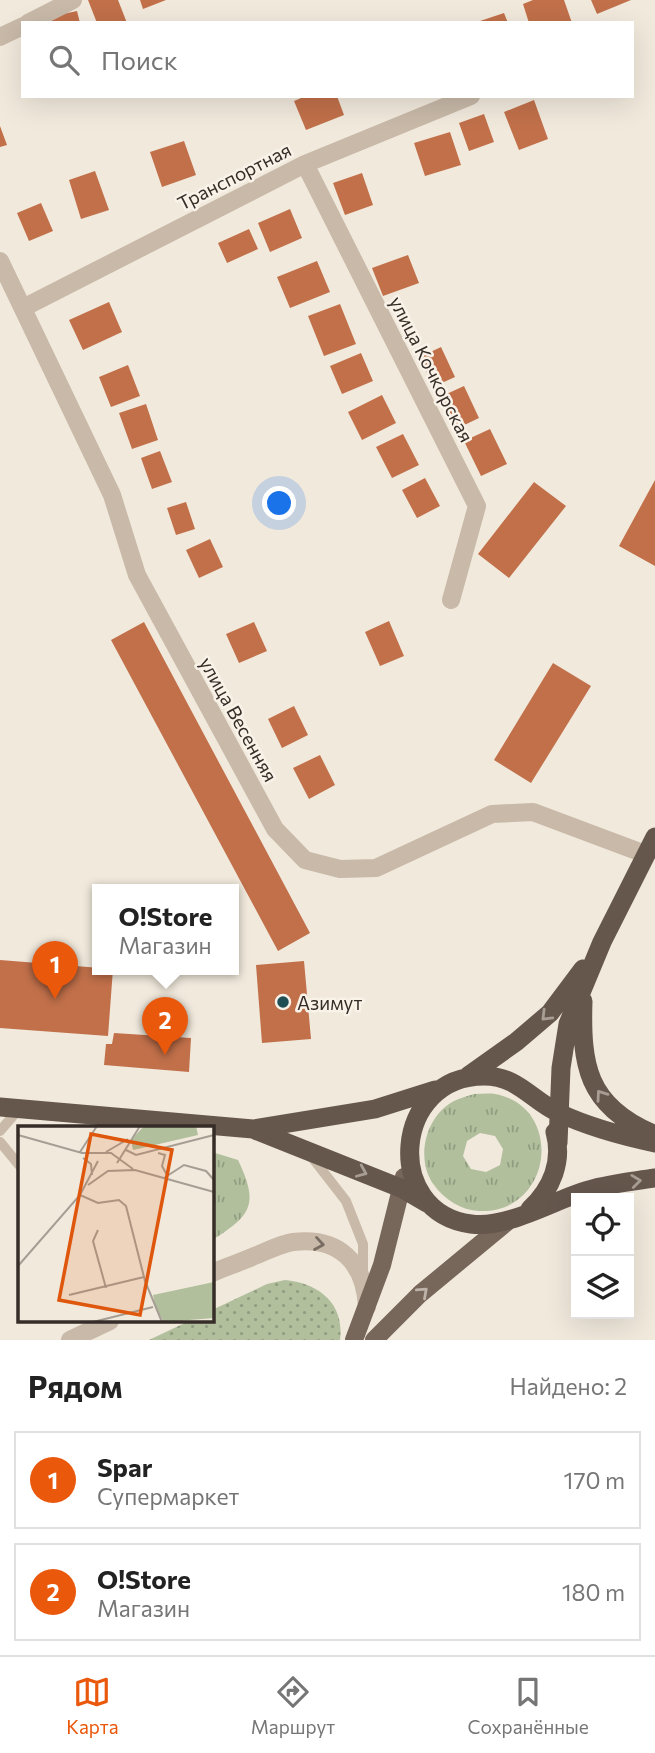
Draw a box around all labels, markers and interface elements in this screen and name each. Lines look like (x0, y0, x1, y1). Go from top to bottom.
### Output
search box (21, 21, 634, 98)
icon: search (45, 41, 83, 79)
text: Поиск (101, 44, 178, 75)
street label: Транспортная (173, 137, 295, 215)
street label: улица Кочкорская (385, 292, 479, 446)
your location (262, 486, 296, 520)
street label: улица Весенняя (195, 653, 283, 785)
popup (92, 884, 239, 975)
text: O!Store (119, 900, 212, 931)
text: Магазин (119, 931, 212, 959)
pin: 1 (32, 941, 78, 999)
place label: Азимут (297, 991, 362, 1014)
marker: Азимут (275, 994, 291, 1010)
pin: 2 (142, 997, 188, 1055)
one-way arrow (541, 1007, 554, 1020)
one-way arrow (597, 1090, 609, 1103)
inset map (18, 1126, 214, 1322)
one-way arrow (354, 1164, 367, 1178)
one-way arrow (630, 1173, 642, 1188)
map controls (571, 1193, 634, 1319)
button: locate (571, 1193, 634, 1256)
one-way arrow (313, 1236, 325, 1251)
button: layers (571, 1256, 634, 1319)
one-way arrow (415, 1288, 428, 1300)
text: Рядом (28, 1367, 122, 1404)
text: Найдено: 2 (510, 1372, 627, 1400)
text: Spar (97, 1451, 152, 1482)
text: 1 (48, 1466, 58, 1494)
text: 170 m (564, 1466, 625, 1494)
text: Супермаркет (97, 1482, 239, 1510)
text: O!Store (97, 1563, 191, 1594)
text: 2 (46, 1578, 60, 1606)
text: 180 m (562, 1578, 625, 1606)
text: Магазин (97, 1594, 190, 1622)
tab: Карта (66, 1673, 119, 1738)
tab: Маршрут (251, 1673, 335, 1738)
tab: Сохранённые (468, 1673, 589, 1738)

